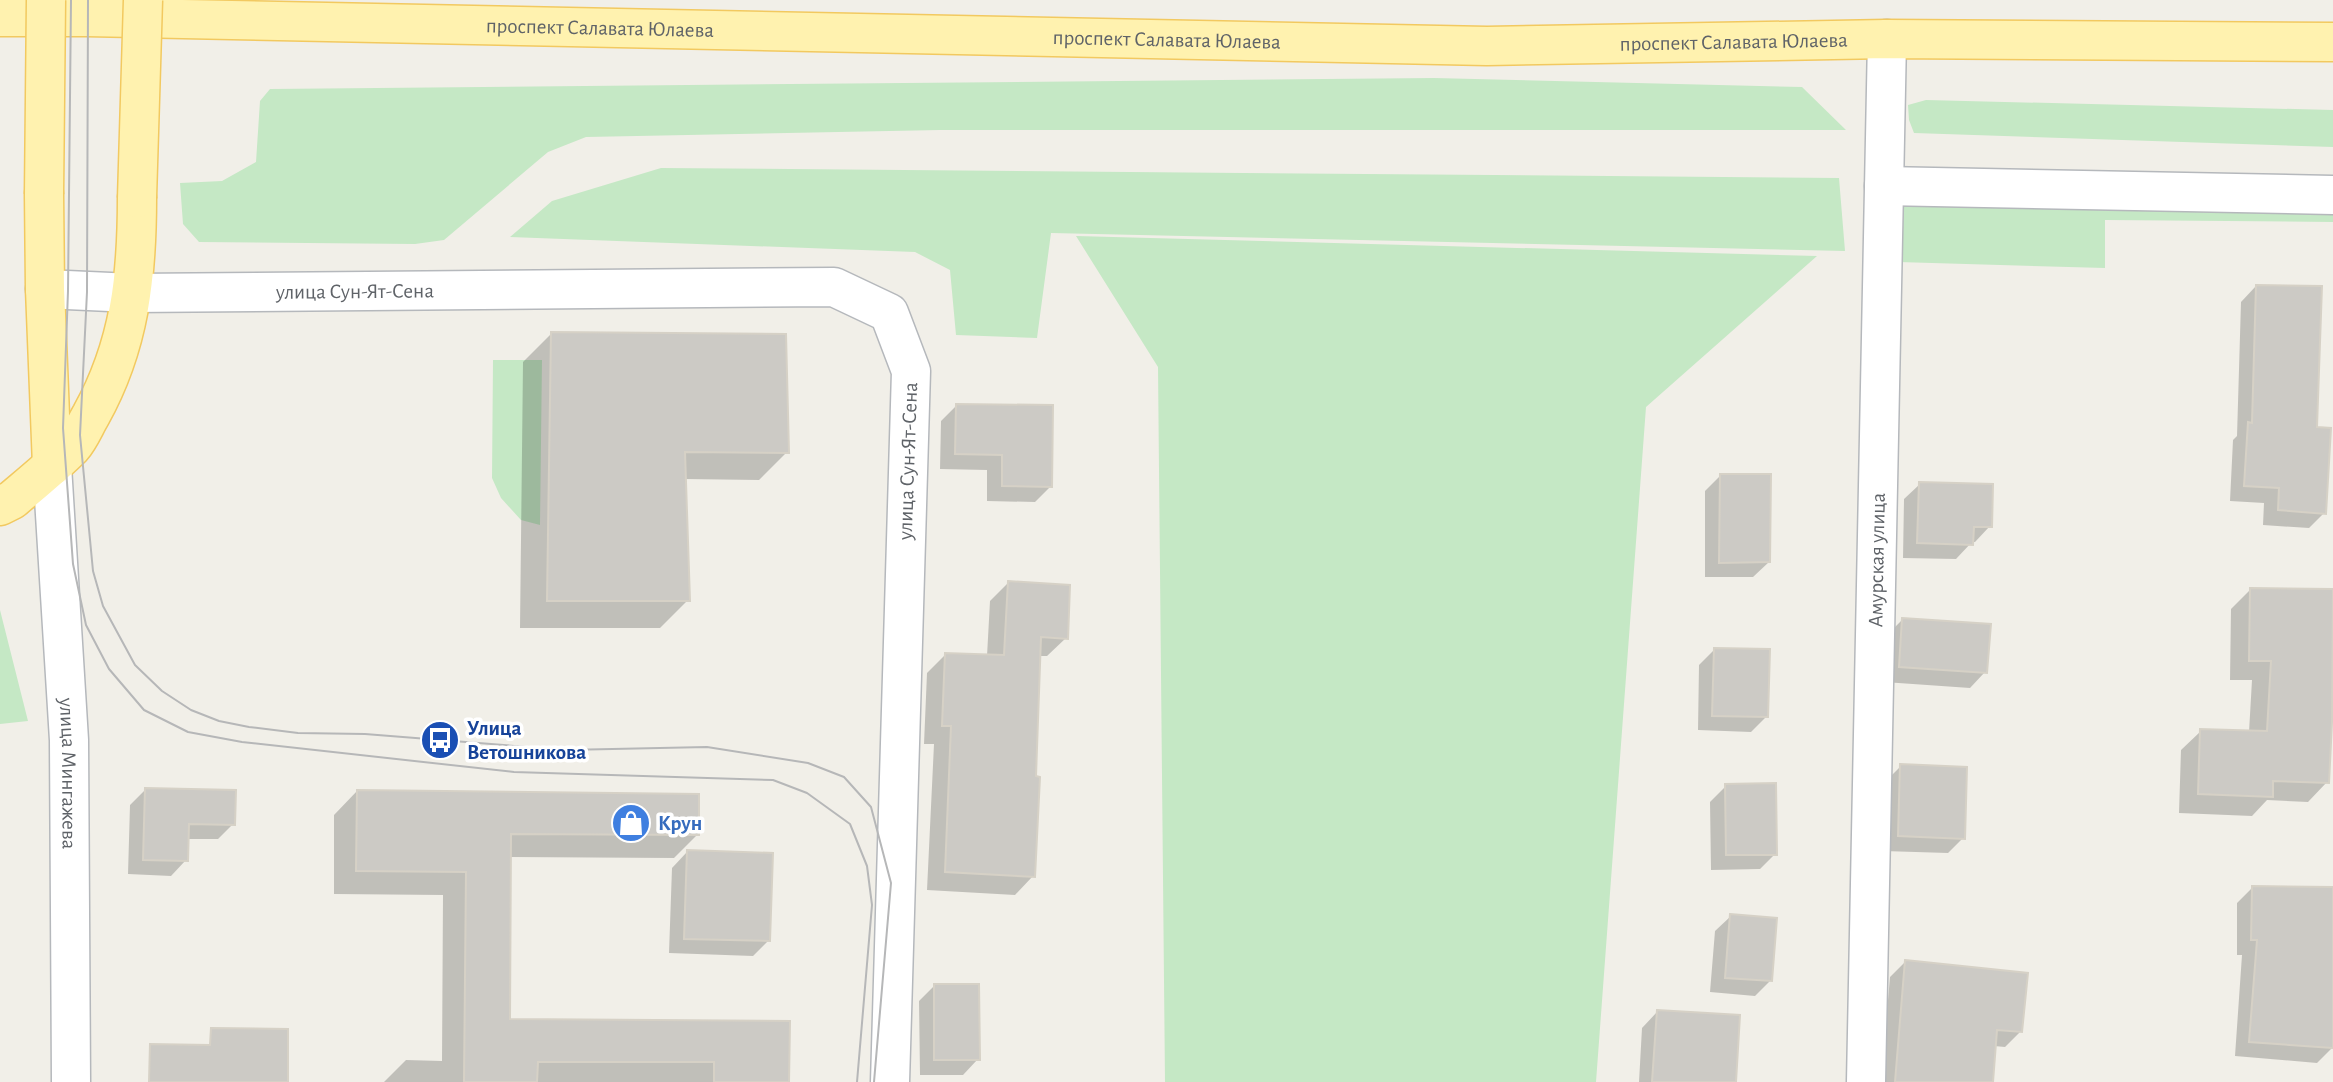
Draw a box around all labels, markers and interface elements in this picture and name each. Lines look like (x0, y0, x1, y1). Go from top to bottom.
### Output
street label: проспект Салавата Юлаева (486, 15, 715, 41)
street label: проспект Салавата Юлаева (1052, 27, 1281, 52)
street label: проспект Салавата Юлаева (1619, 29, 1848, 54)
street label: улица Сун-Ят-Сена (275, 280, 434, 302)
street label: улица Сун-Ят-Сена (895, 381, 921, 541)
street label: Амурская улица (1865, 492, 1888, 628)
street label: улица Мингажева (56, 696, 80, 850)
place label: Улица Ветошникова (467, 718, 586, 763)
bus stop icon: Улица Ветошникова (419, 719, 461, 761)
shop icon: Крун (610, 802, 652, 844)
place label: Крун (658, 813, 702, 834)

